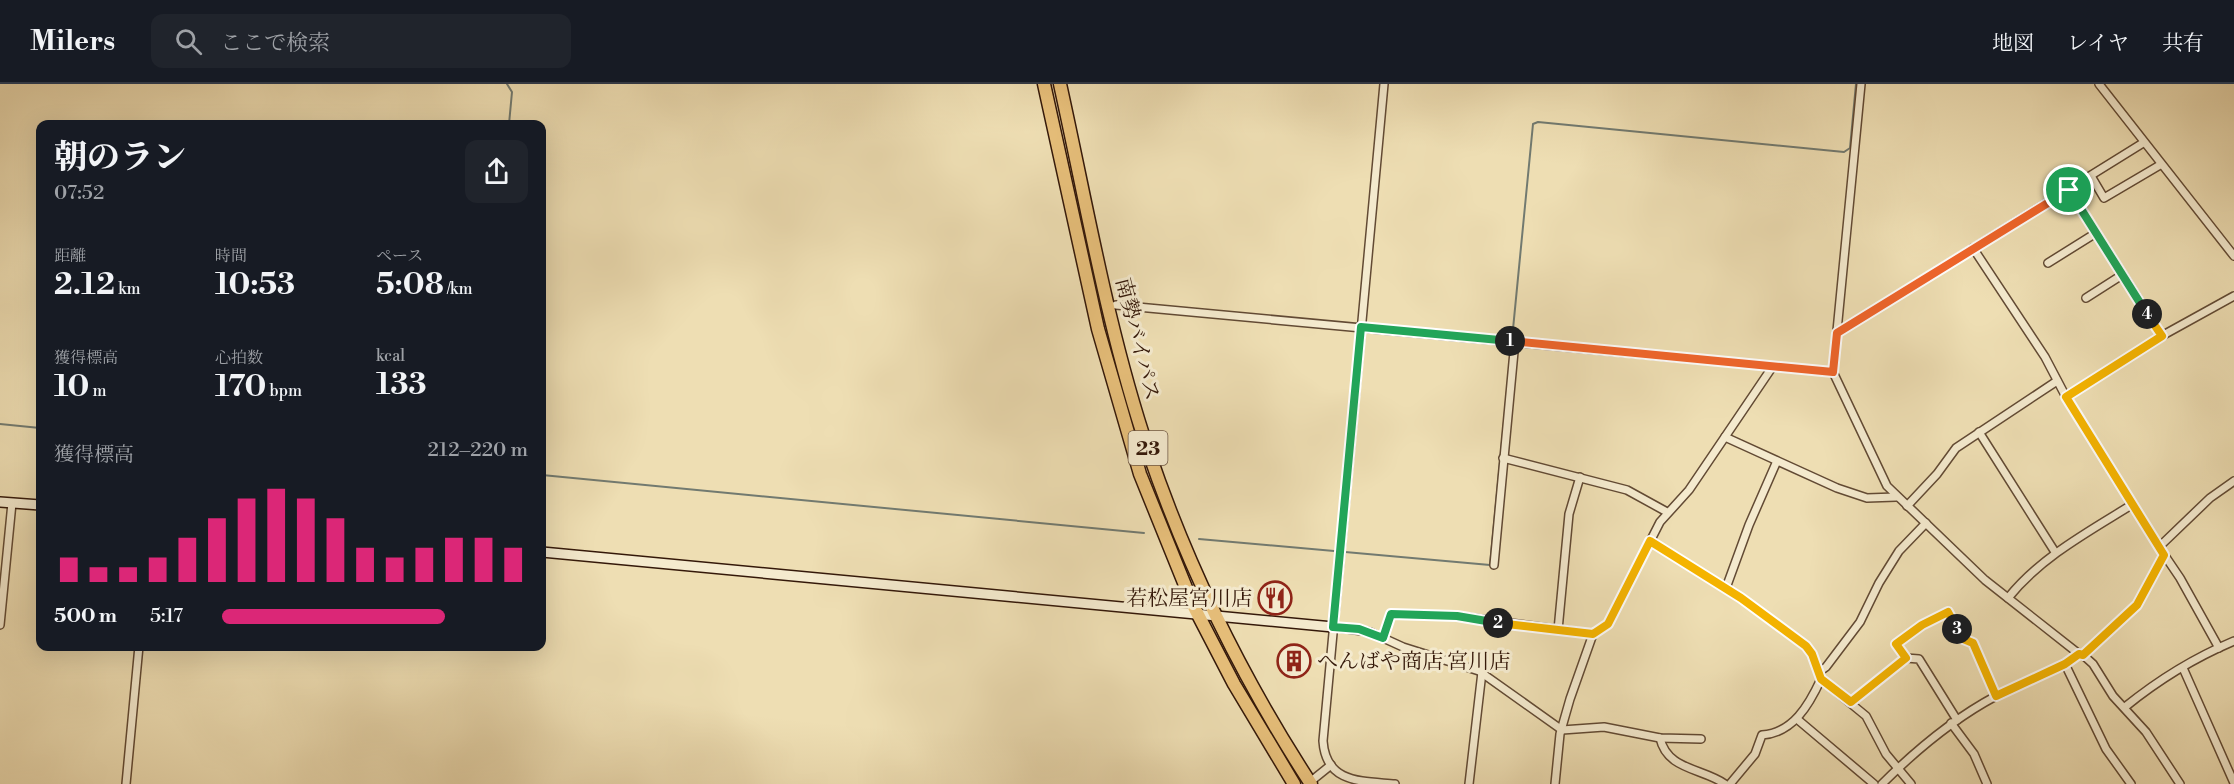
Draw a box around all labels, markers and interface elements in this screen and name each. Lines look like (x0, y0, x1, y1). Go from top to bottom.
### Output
search box (151, 14, 571, 68)
text: Milers (30, 24, 115, 59)
icon: search (172, 25, 205, 58)
text: ここで検索 (220, 30, 330, 57)
text: 地図 (1992, 31, 2034, 57)
text: レイヤ (2067, 31, 2129, 57)
text: 共有 (2162, 31, 2204, 57)
text: 朝のラン (54, 138, 186, 179)
button: share (465, 140, 528, 203)
pin (2043, 164, 2094, 215)
icon: arrive (2052, 173, 2085, 206)
text: 07:52 (54, 181, 104, 206)
text: 距離 (54, 246, 86, 266)
text: 時間 (215, 246, 247, 266)
text: ペース (376, 246, 423, 266)
text: 2.12 (54, 266, 115, 304)
text: 10:53 (215, 266, 295, 304)
text: 5:08 (376, 266, 444, 304)
street label: 南勢バイパス (1109, 275, 1165, 403)
text: km (115, 279, 141, 299)
text: /km (444, 279, 472, 299)
pin: 4 (2132, 299, 2162, 329)
text: 4 (2142, 304, 2152, 324)
pin: 1 (1495, 326, 1525, 356)
text: 1 (1506, 331, 1514, 351)
text: kcal (376, 346, 405, 366)
text: 獲得標高 (54, 348, 118, 368)
text: 心拍数 (215, 348, 263, 368)
text: 133 (376, 366, 427, 404)
text: 10 (54, 368, 89, 406)
text: 170 (215, 368, 266, 406)
text: m (89, 381, 107, 401)
text: bpm (266, 381, 302, 401)
road number: 23 (1128, 431, 1168, 465)
text: 212–220 m (427, 438, 528, 463)
text: 獲得標高 (54, 443, 134, 468)
restaurant icon: 若松屋宮川店 (1257, 580, 1293, 616)
place label: 若松屋宮川店 (1126, 586, 1252, 612)
text: 500 m (54, 604, 117, 629)
text: 5:17 (150, 604, 183, 629)
pin: 2 (1483, 608, 1513, 638)
text: 2 (1493, 613, 1503, 633)
pin: 3 (1942, 614, 1972, 644)
text: 3 (1952, 619, 1962, 639)
building icon: へんばや商店 宮川店 (1276, 643, 1312, 679)
place label: へんばや商店 宮川店 (1317, 649, 1510, 675)

